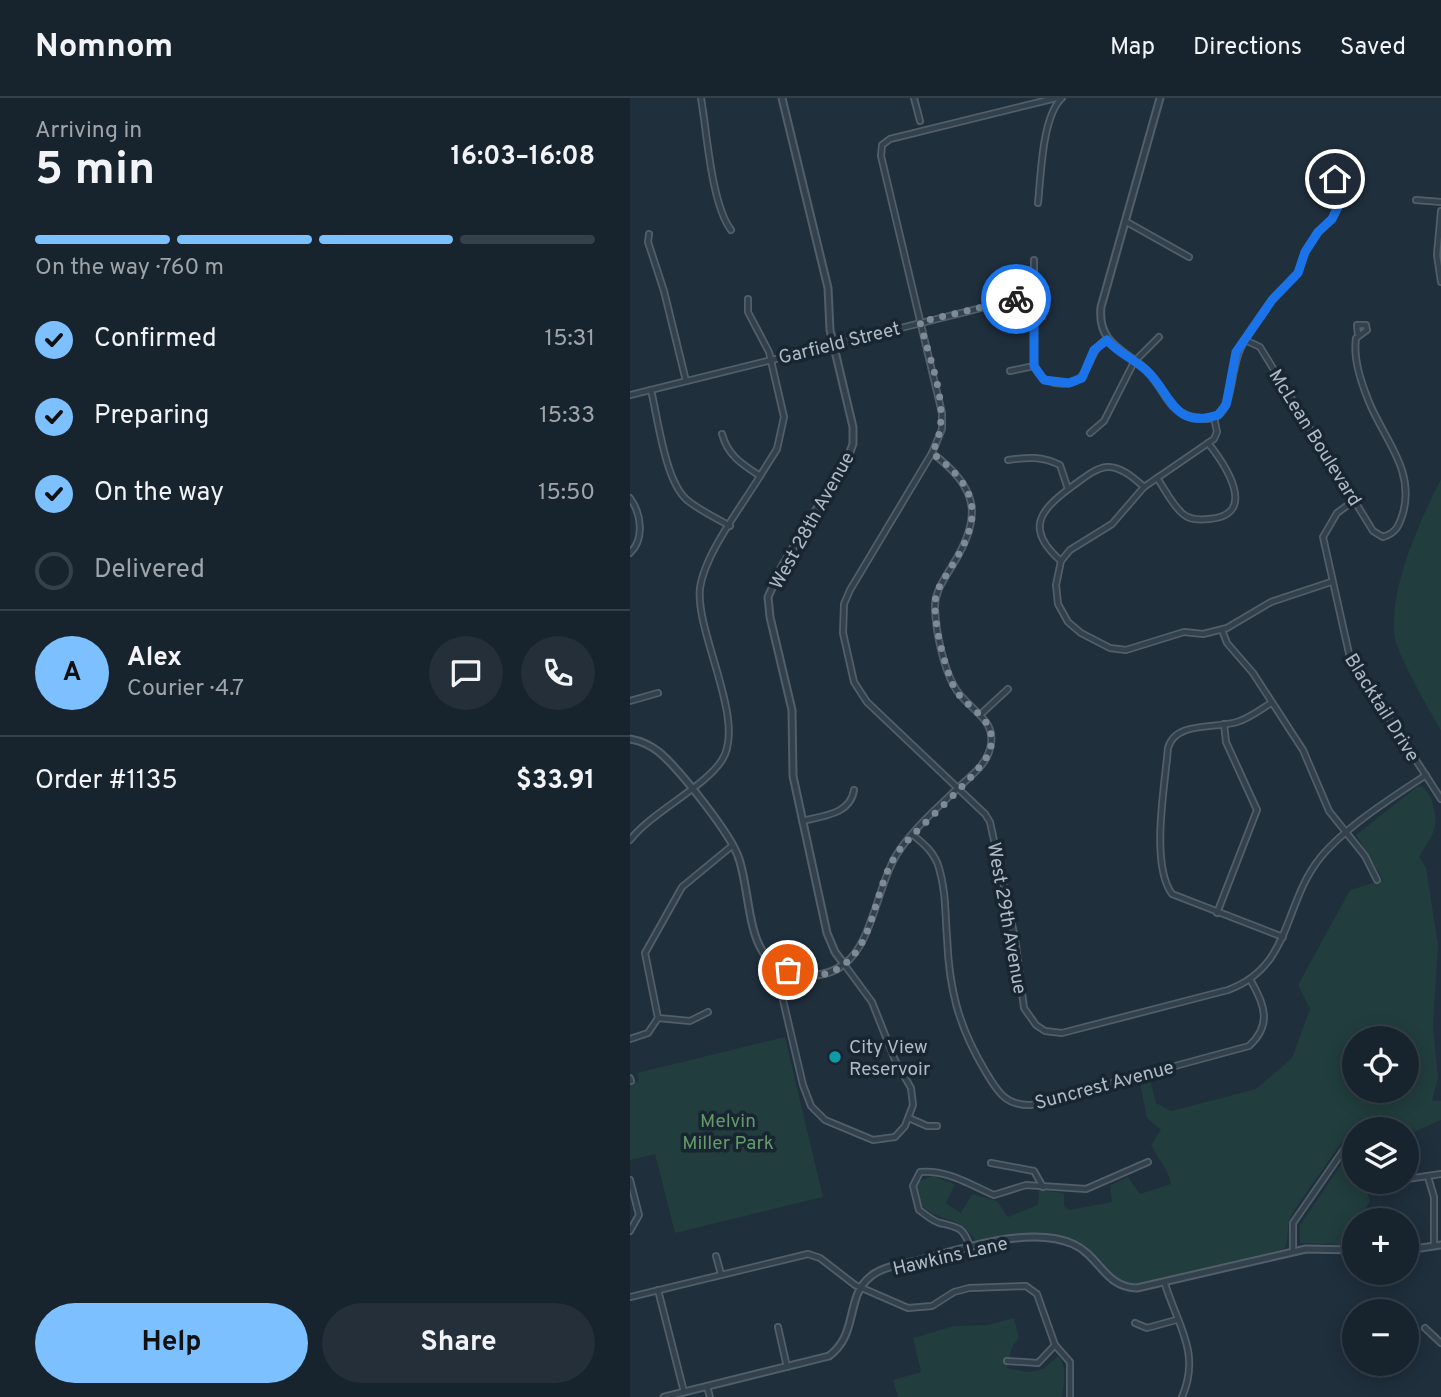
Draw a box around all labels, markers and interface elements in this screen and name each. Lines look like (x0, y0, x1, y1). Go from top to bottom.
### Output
text: Nomnom (35, 27, 173, 69)
text: Map (1110, 33, 1155, 63)
text: Directions (1193, 33, 1302, 63)
text: Saved (1340, 33, 1406, 63)
text: Arriving in (35, 117, 142, 146)
text: 16:03–16:08 (451, 141, 595, 174)
text: 5 min (35, 142, 155, 201)
pin (1305, 149, 1365, 209)
icon: home (1316, 160, 1354, 198)
text: On the way · 760 m (35, 254, 224, 283)
courier (981, 264, 1051, 334)
icon: bike (997, 280, 1035, 318)
street label: Garfield Street (776, 317, 903, 371)
icon: check (35, 321, 73, 359)
text: Confirmed (94, 323, 217, 356)
text: 15:31 (545, 325, 595, 354)
street label: McLean Boulevard (1263, 365, 1366, 511)
icon: check (35, 398, 73, 436)
text: Preparing (94, 400, 209, 433)
text: 15:33 (539, 402, 595, 431)
street label: West 28th Avenue (765, 448, 860, 594)
icon: check (35, 475, 73, 513)
text: On the way (94, 477, 224, 510)
text: 15:50 (538, 479, 595, 508)
text: Delivered (94, 554, 205, 587)
button: chat (429, 636, 503, 710)
button: phone (521, 636, 595, 710)
text: Alex (127, 642, 182, 675)
street label: Blacktail Drive (1338, 649, 1424, 767)
text: A (63, 657, 81, 690)
text: Courier · 4.7 (127, 675, 244, 704)
text: Order #1135 (35, 765, 178, 798)
text: $33.91 (516, 765, 595, 798)
street label: West 29th Avenue (981, 841, 1031, 996)
pin (758, 940, 818, 1000)
icon: bag (769, 951, 807, 989)
map controls (1342, 1026, 1419, 1376)
button: locate (1342, 1026, 1419, 1103)
place label: City View Reservoir (849, 1036, 931, 1082)
marker: City View Reservoir (827, 1049, 843, 1065)
street label: Suncrest Avenue (1032, 1056, 1177, 1116)
park label: Melvin Miller Park (682, 1110, 774, 1156)
button: layers (1342, 1117, 1419, 1194)
button: + (1342, 1208, 1419, 1285)
street label: Hawkins Lane (891, 1232, 1010, 1282)
button: − (1342, 1299, 1419, 1376)
button: Help (35, 1303, 308, 1383)
button: Share (322, 1303, 595, 1383)

